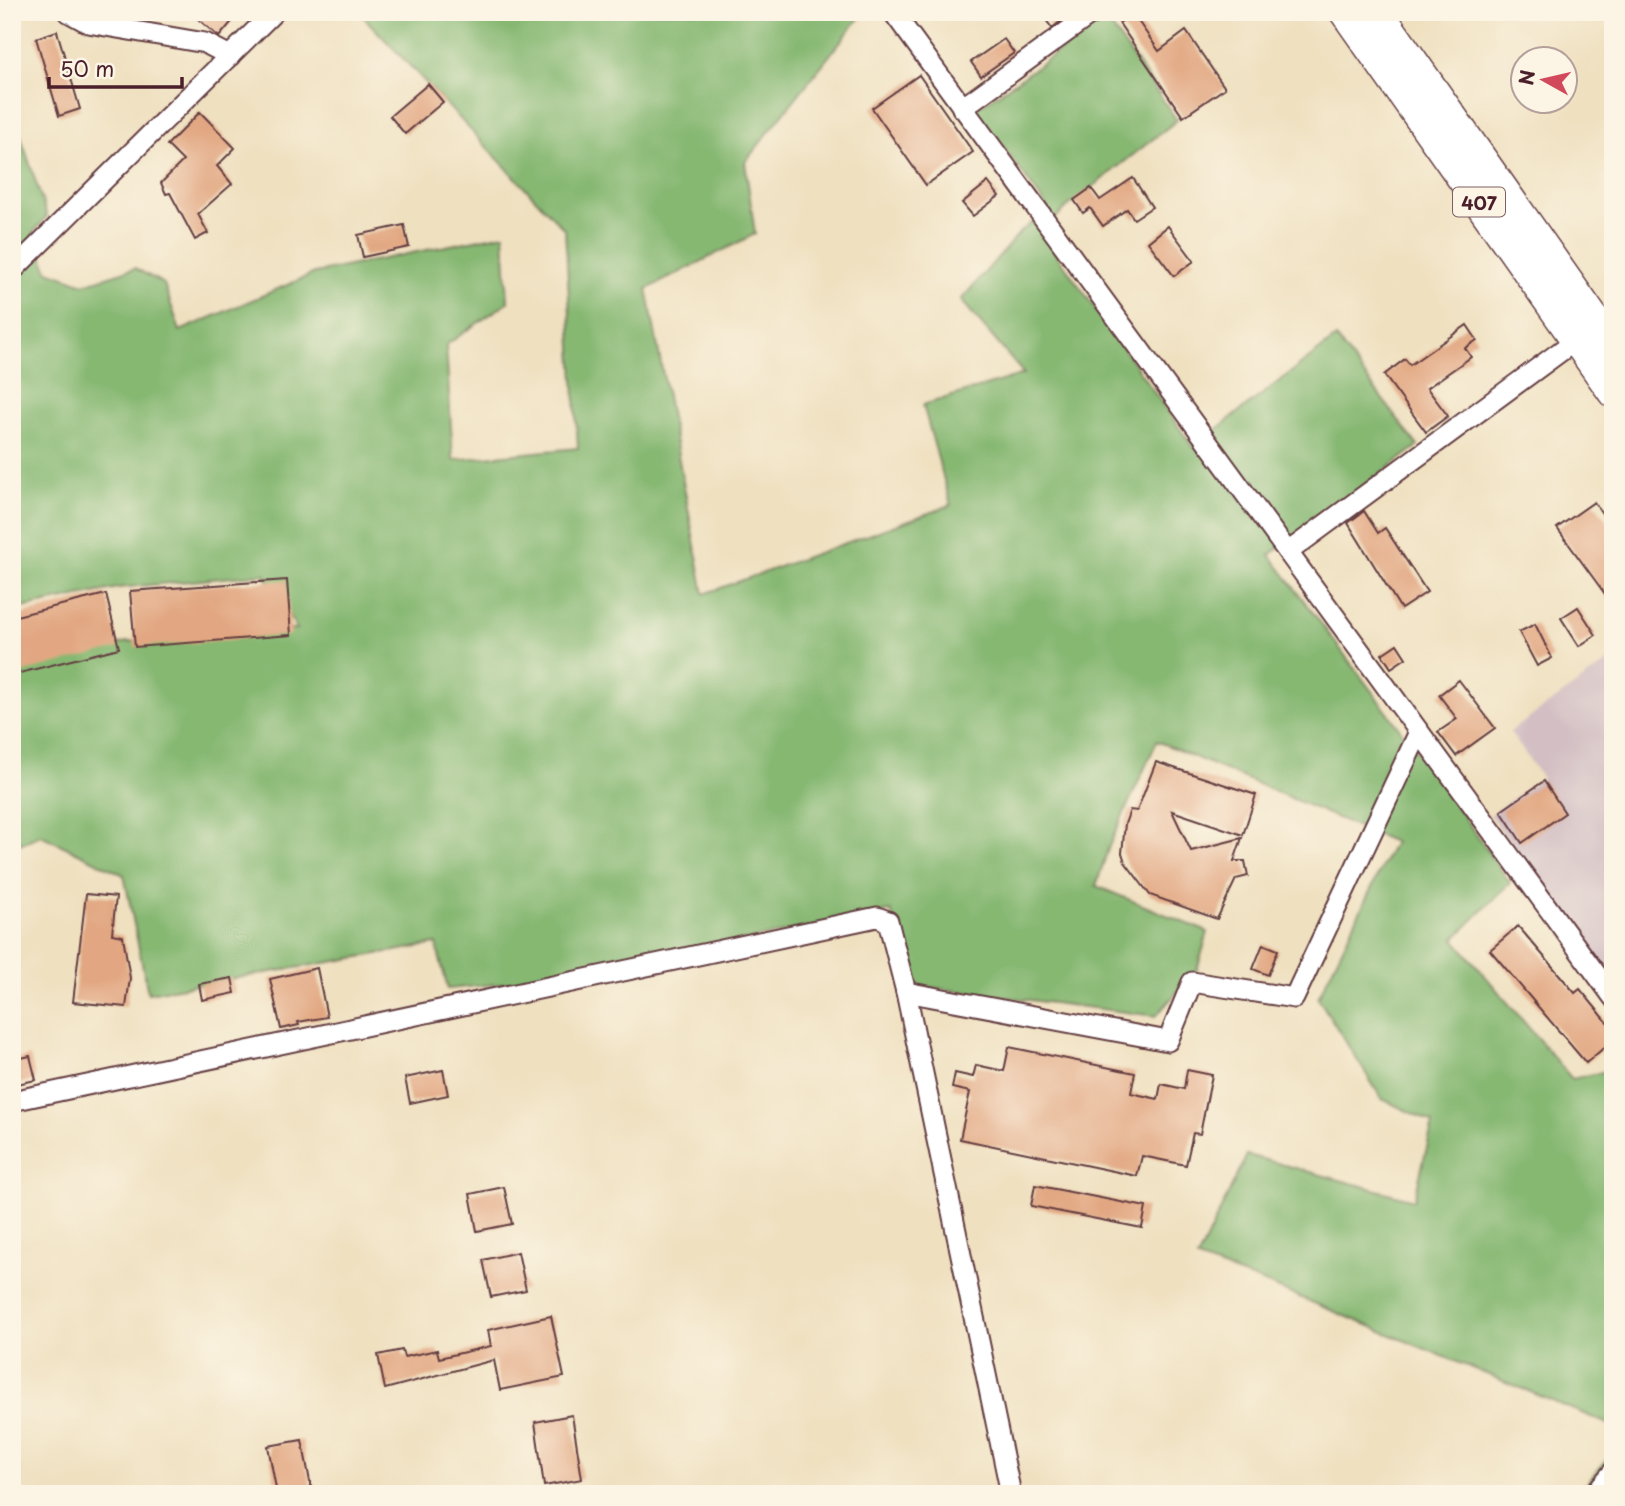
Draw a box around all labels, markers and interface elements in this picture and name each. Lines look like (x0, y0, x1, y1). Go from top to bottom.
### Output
scale bar (49, 46, 182, 90)
north arrow (1510, 46, 1580, 116)
text: 50 m (60, 52, 114, 84)
text: N (1511, 68, 1541, 87)
road number: 407 (1453, 188, 1505, 216)

